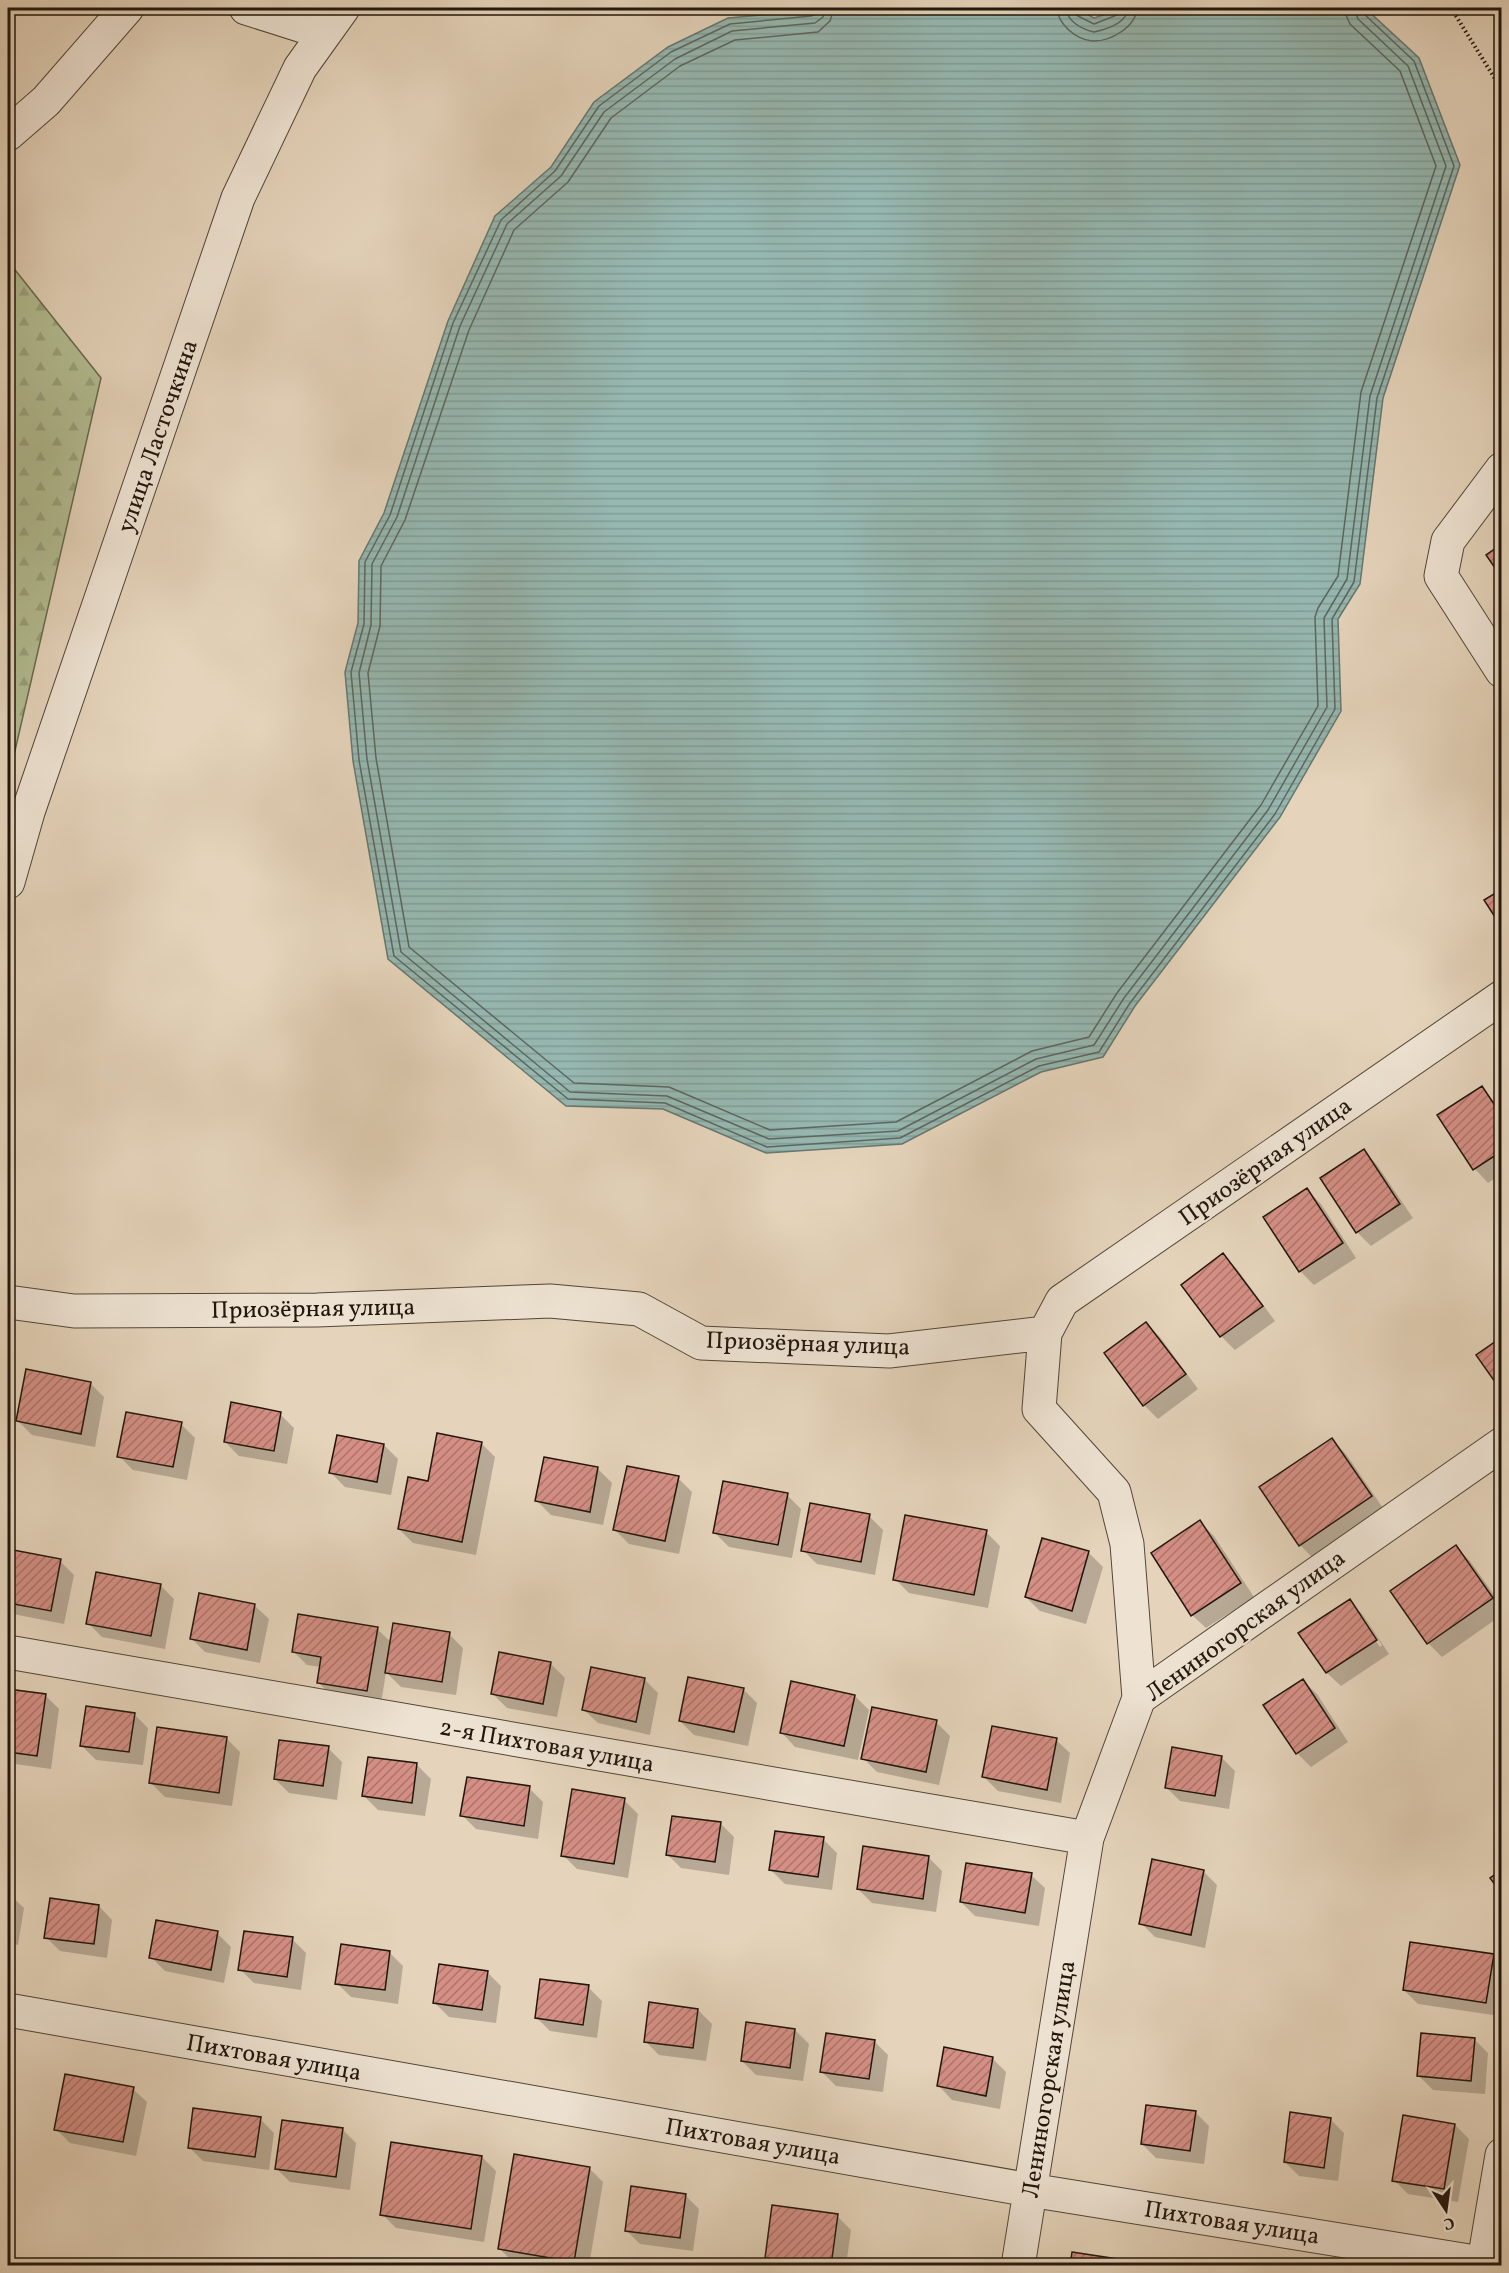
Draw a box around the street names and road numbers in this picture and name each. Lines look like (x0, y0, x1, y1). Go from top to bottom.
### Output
street label: улица Ласточкина (110, 335, 208, 538)
street label: Приозёрная улица (1173, 1090, 1360, 1235)
street label: Приозёрная улица (211, 1291, 416, 1329)
street label: Приозёрная улица (705, 1324, 911, 1366)
street label: Лениногорская улица (1139, 1542, 1353, 1711)
street label: 2-я Пихтовая улица (437, 1711, 657, 1783)
street label: Лениногорская улица (1014, 1958, 1086, 2200)
street label: Пихтовая улица (183, 2027, 364, 2091)
street label: Пихтовая улица (662, 2111, 843, 2175)
street label: Пихтовая улица (1141, 2193, 1322, 2255)

